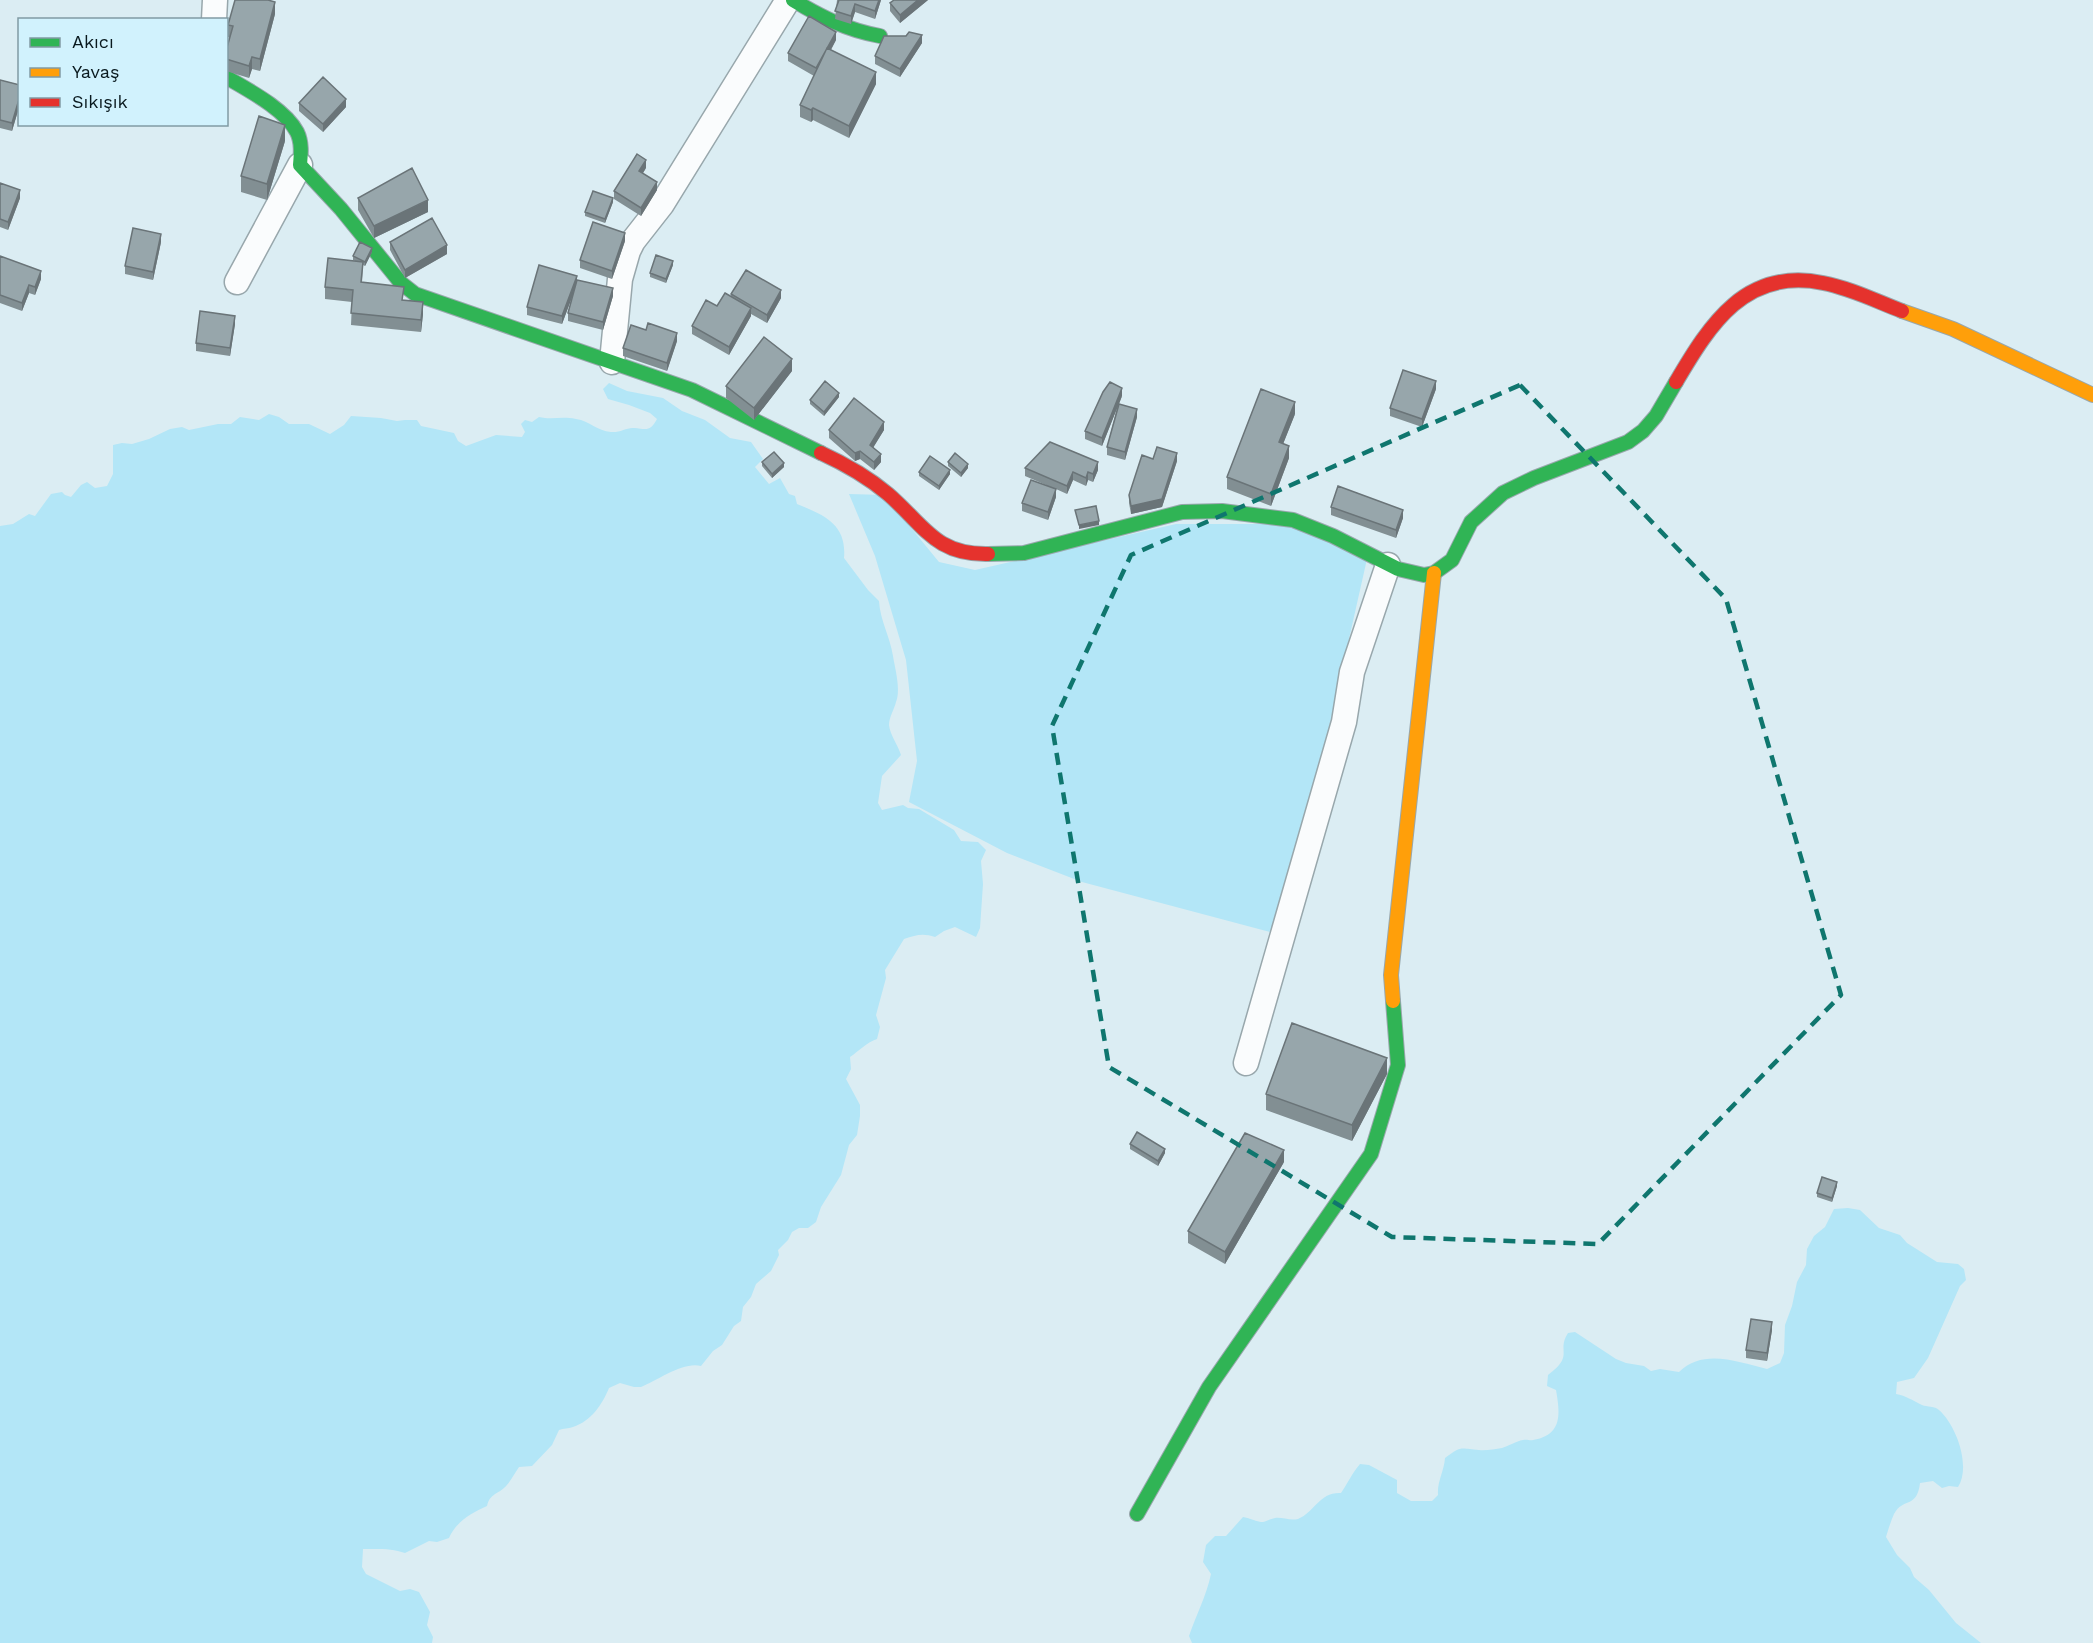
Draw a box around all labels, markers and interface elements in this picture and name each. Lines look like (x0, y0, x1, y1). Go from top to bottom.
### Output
legend (18, 18, 228, 126)
text: Akıcı (72, 31, 114, 52)
text: Yavaş (72, 61, 119, 82)
text: Sıkışık (72, 91, 128, 112)

